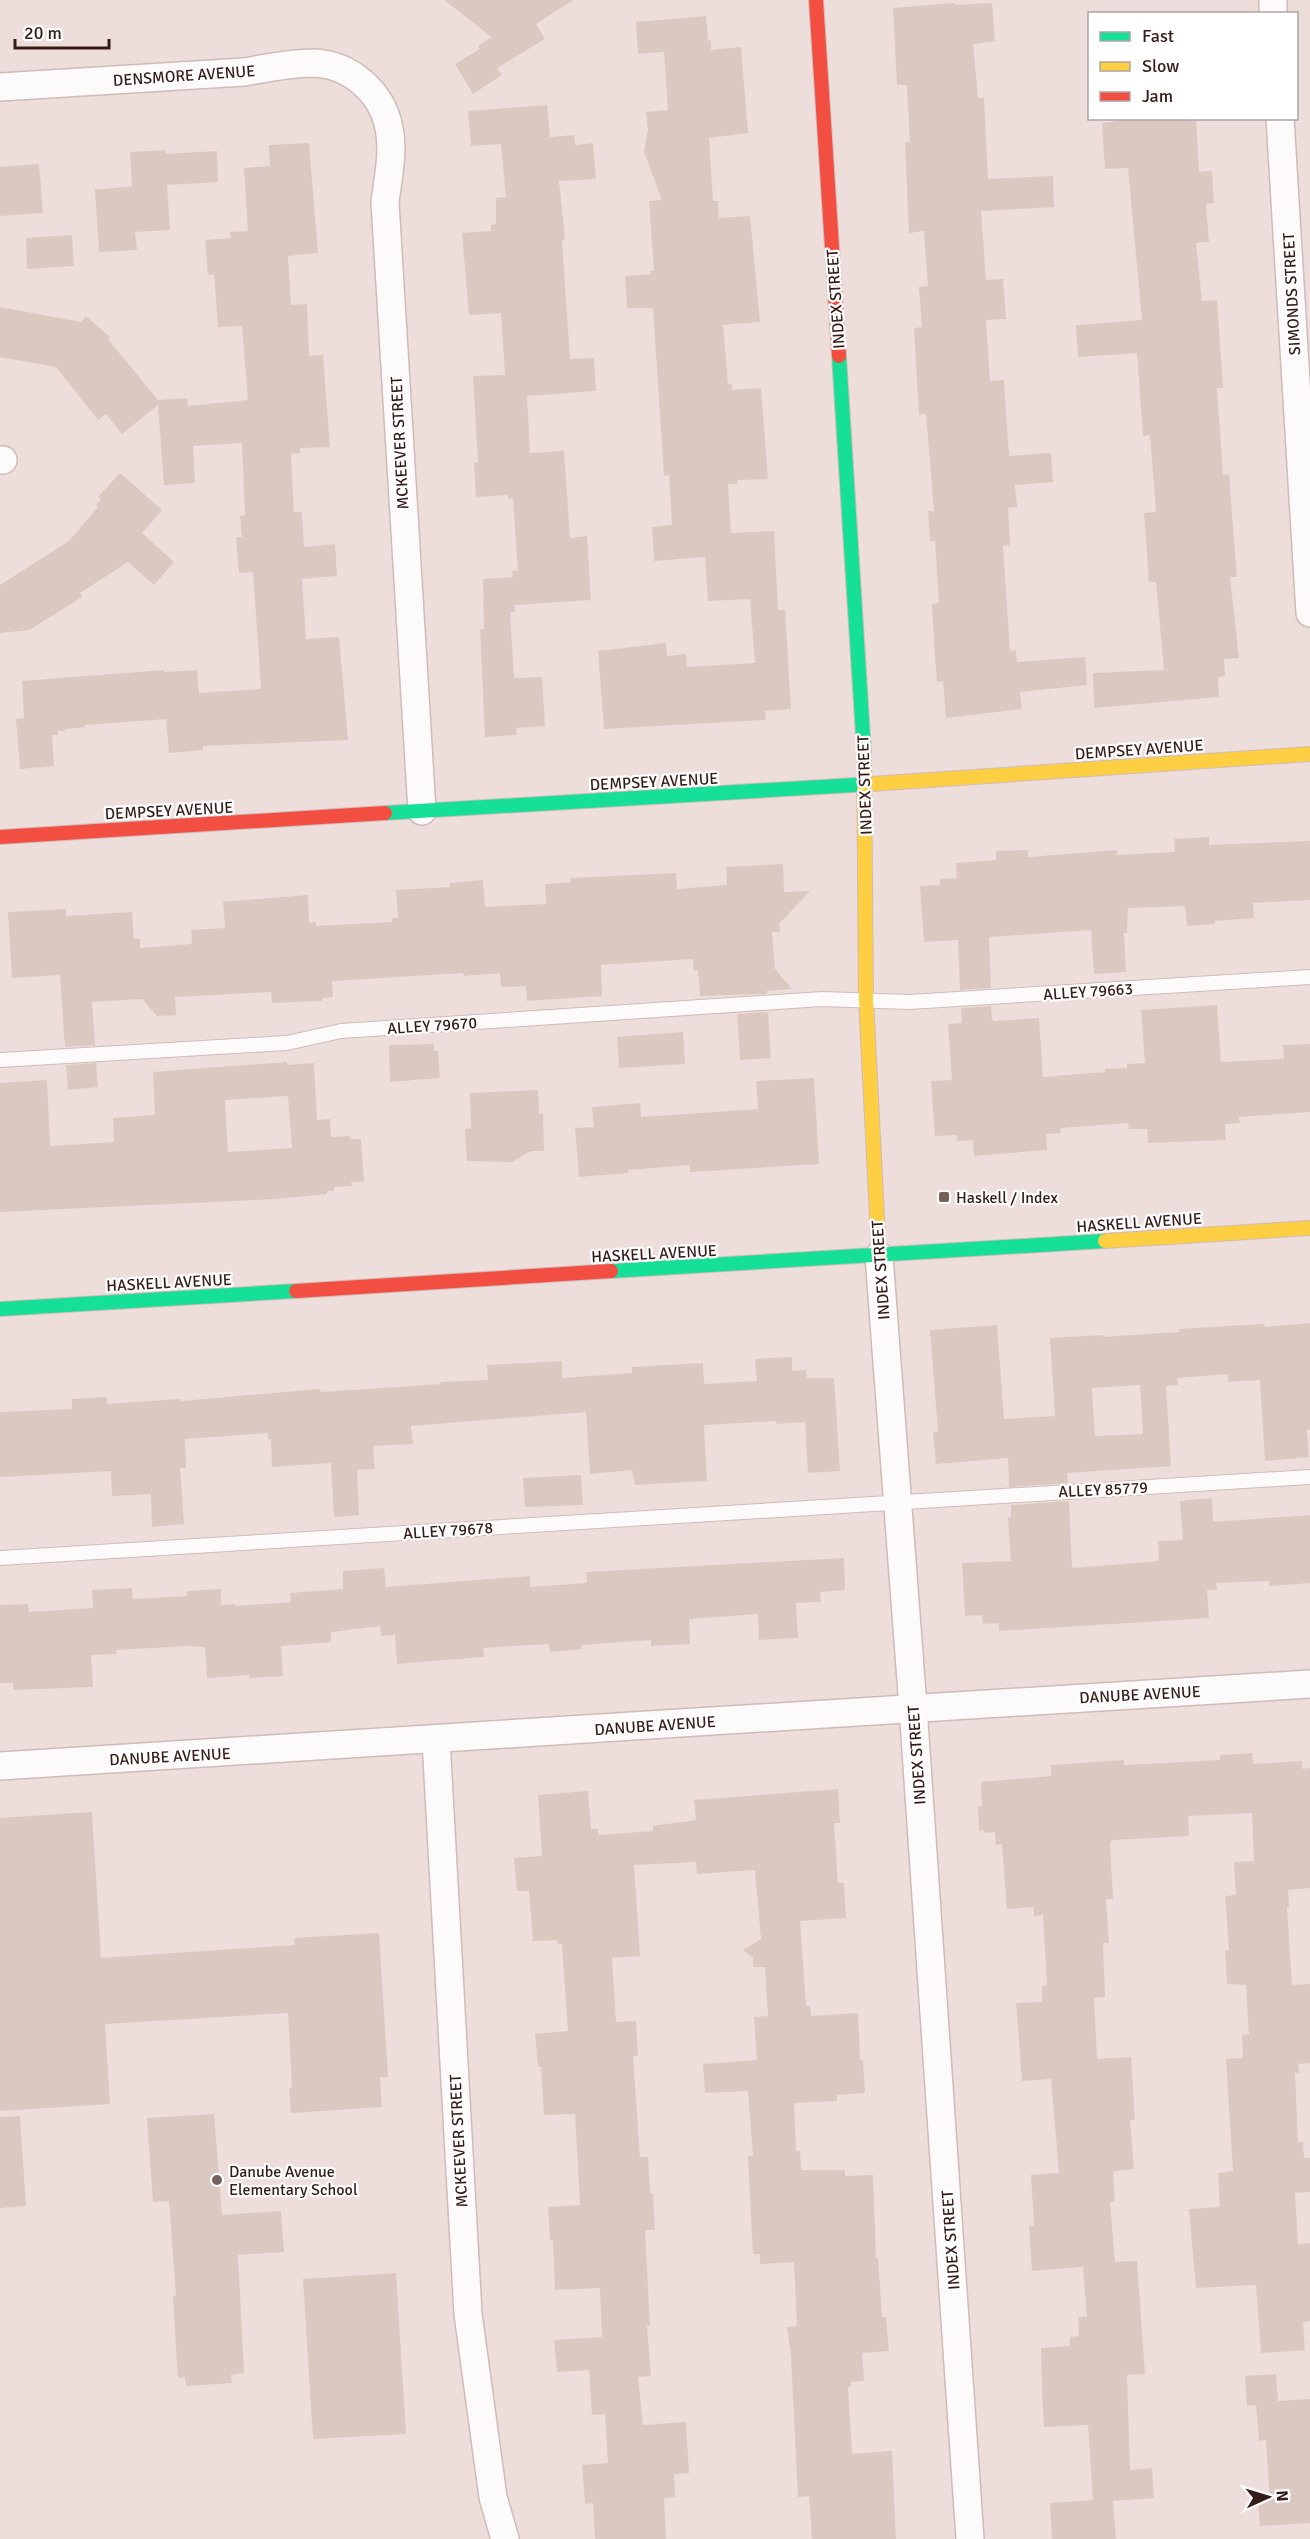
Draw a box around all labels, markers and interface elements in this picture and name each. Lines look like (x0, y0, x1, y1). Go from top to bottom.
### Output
scale bar (15, 12, 110, 50)
legend (1088, 12, 1298, 120)
text: 20 m (24, 22, 62, 44)
text: Fast (1142, 25, 1174, 47)
text: Slow (1142, 55, 1179, 77)
street label: DENSMORE AVENUE (112, 61, 256, 91)
text: Jam (1142, 85, 1173, 107)
street label: SIMONDS STREET (1279, 232, 1305, 356)
street label: INDEX STREET (823, 248, 849, 349)
street label: MCKEEVER STREET (387, 376, 413, 510)
street label: INDEX STREET (853, 735, 877, 835)
street label: DEMPSEY AVENUE (1074, 736, 1204, 764)
street label: DEMPSEY AVENUE (589, 769, 719, 795)
street label: DEMPSEY AVENUE (104, 798, 234, 824)
street label: ALLEY 79663 (1042, 979, 1134, 1005)
street label: ALLEY 79670 (386, 1013, 478, 1039)
place label: Haskell / Index (956, 1188, 1059, 1208)
marker: Haskell / Index (937, 1190, 951, 1204)
street label: HASKELL AVENUE (1076, 1209, 1203, 1237)
street label: INDEX STREET (868, 1219, 894, 1320)
street label: HASKELL AVENUE (591, 1241, 717, 1267)
street label: HASKELL AVENUE (106, 1270, 232, 1296)
street label: ALLEY 85779 (1058, 1478, 1149, 1502)
street label: ALLEY 79678 (402, 1518, 494, 1544)
street label: DANUBE AVENUE (1079, 1682, 1201, 1708)
street label: INDEX STREET (904, 1704, 930, 1805)
street label: DANUBE AVENUE (594, 1712, 716, 1740)
street label: DANUBE AVENUE (109, 1744, 231, 1770)
street label: MCKEEVER STREET (446, 2074, 472, 2208)
place label: Danube Avenue Elementary School (229, 2162, 358, 2200)
marker: Danube Avenue Elementary School (210, 2173, 224, 2187)
street label: INDEX STREET (938, 2189, 964, 2290)
north arrow (1238, 2467, 1298, 2527)
text: N (1272, 2490, 1292, 2502)

